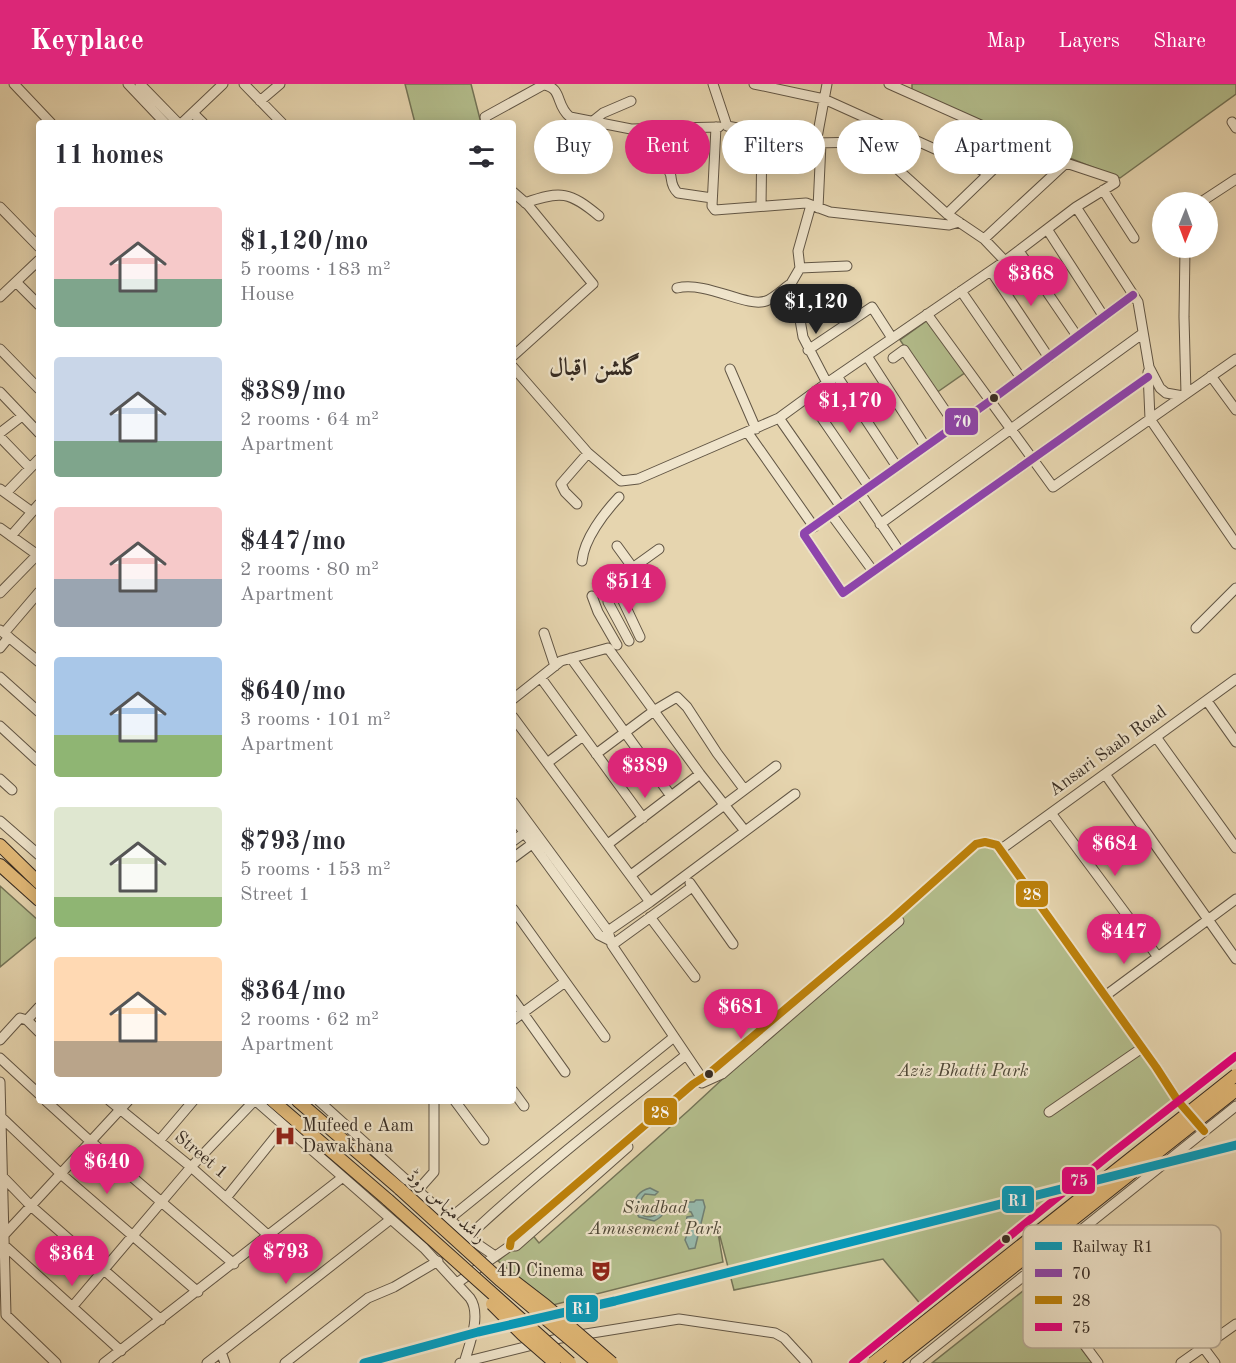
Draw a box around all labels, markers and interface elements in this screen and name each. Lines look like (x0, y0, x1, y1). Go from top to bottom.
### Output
text: Keyplace (30, 28, 144, 56)
text: Map (986, 31, 1025, 52)
text: Layers (1058, 31, 1120, 52)
text: Share (1153, 31, 1206, 52)
chip: Buy (534, 120, 613, 174)
chip: Rent (625, 120, 710, 174)
chip: Filters (722, 120, 825, 174)
chip: New (837, 120, 921, 174)
chip: Apartment (933, 120, 1073, 174)
icon: filters (465, 140, 498, 173)
text: 11 homes (54, 143, 163, 169)
north arrow (1152, 192, 1218, 258)
map controls (1152, 192, 1218, 258)
text: $1,120/mo (240, 229, 368, 255)
icon: home (102, 231, 174, 303)
pin: $368 (995, 256, 1067, 307)
text: 5 rooms · 183 m² (240, 260, 390, 280)
text: $368 (1008, 265, 1054, 285)
pin: $1,120 (767, 284, 865, 335)
text: House (240, 285, 294, 305)
text: $1,120 (784, 293, 848, 313)
district label: گلشن اقبال (549, 352, 641, 383)
text: $389/mo (240, 379, 346, 405)
icon: home (102, 381, 174, 453)
pin: $1,170 (801, 383, 899, 434)
text: $1,170 (818, 392, 882, 412)
unlabelled marker (988, 392, 1000, 404)
line badge: 70 (944, 407, 979, 436)
text: 2 rooms · 64 m² (240, 410, 379, 430)
text: 70 (953, 415, 971, 431)
text: Apartment (240, 435, 334, 455)
text: $447/mo (240, 529, 346, 555)
icon: home (102, 531, 174, 603)
text: 2 rooms · 80 m² (240, 560, 379, 580)
pin: $514 (593, 564, 665, 615)
text: $514 (606, 573, 652, 593)
text: Apartment (240, 585, 334, 605)
text: $640/mo (240, 679, 346, 705)
icon: home (102, 681, 174, 753)
street label: Ansari Saab Road (1046, 702, 1170, 800)
text: 3 rooms · 101 m² (240, 710, 390, 730)
text: Apartment (240, 735, 334, 755)
pin: $389 (609, 748, 681, 799)
text: $389 (622, 757, 668, 777)
pin: $684 (1079, 826, 1151, 877)
text: $793/mo (240, 829, 346, 855)
icon: home (102, 831, 174, 903)
text: $684 (1092, 835, 1138, 855)
text: 5 rooms · 153 m² (240, 860, 390, 880)
line badge: 28 (1015, 880, 1049, 908)
text: Street 1 (240, 885, 310, 905)
text: 28 (1023, 888, 1041, 904)
pin: $447 (1088, 914, 1160, 965)
text: $447 (1101, 923, 1147, 943)
text: $364/mo (240, 979, 346, 1005)
icon: home (102, 981, 174, 1053)
pin: $681 (705, 989, 777, 1040)
text: $681 (718, 998, 764, 1018)
text: 2 rooms · 62 m² (240, 1010, 379, 1030)
text: Apartment (240, 1035, 334, 1055)
park label: Aziz Bhatti Park (896, 1062, 1029, 1080)
unlabelled marker (703, 1068, 715, 1080)
line badge: 28 (643, 1097, 678, 1126)
text: 28 (651, 1106, 669, 1122)
place label: Mufeed e Aam Dawakhana (302, 1117, 414, 1156)
hospital icon: Mufeed e Aam Dawakhana (273, 1124, 297, 1148)
street label: Street 1 (171, 1128, 231, 1182)
pin: $640 (71, 1144, 143, 1195)
text: $640 (84, 1153, 130, 1173)
street label: راشد منہاس روڈ (402, 1166, 490, 1248)
line badge: 75 (1061, 1166, 1096, 1195)
text: 75 (1070, 1174, 1088, 1190)
line badge: R1 (1001, 1185, 1035, 1214)
text: R1 (1008, 1194, 1028, 1210)
park label: Sindbad Amusement Park (587, 1199, 722, 1238)
legend (1023, 1225, 1221, 1348)
unlabelled marker (1000, 1233, 1012, 1245)
pin: $793 (250, 1234, 322, 1285)
pin: $364 (36, 1236, 108, 1287)
text: Railway R1 (1072, 1240, 1153, 1256)
text: $793 (263, 1243, 309, 1263)
text: $364 (49, 1245, 95, 1265)
theatre icon: 4D Cinema (589, 1259, 613, 1283)
place label: 4D Cinema (496, 1262, 584, 1280)
text: 70 (1072, 1267, 1091, 1283)
line badge: R1 (565, 1294, 599, 1323)
text: 28 (1072, 1294, 1091, 1310)
text: R1 (572, 1302, 592, 1318)
text: 75 (1072, 1321, 1091, 1337)

